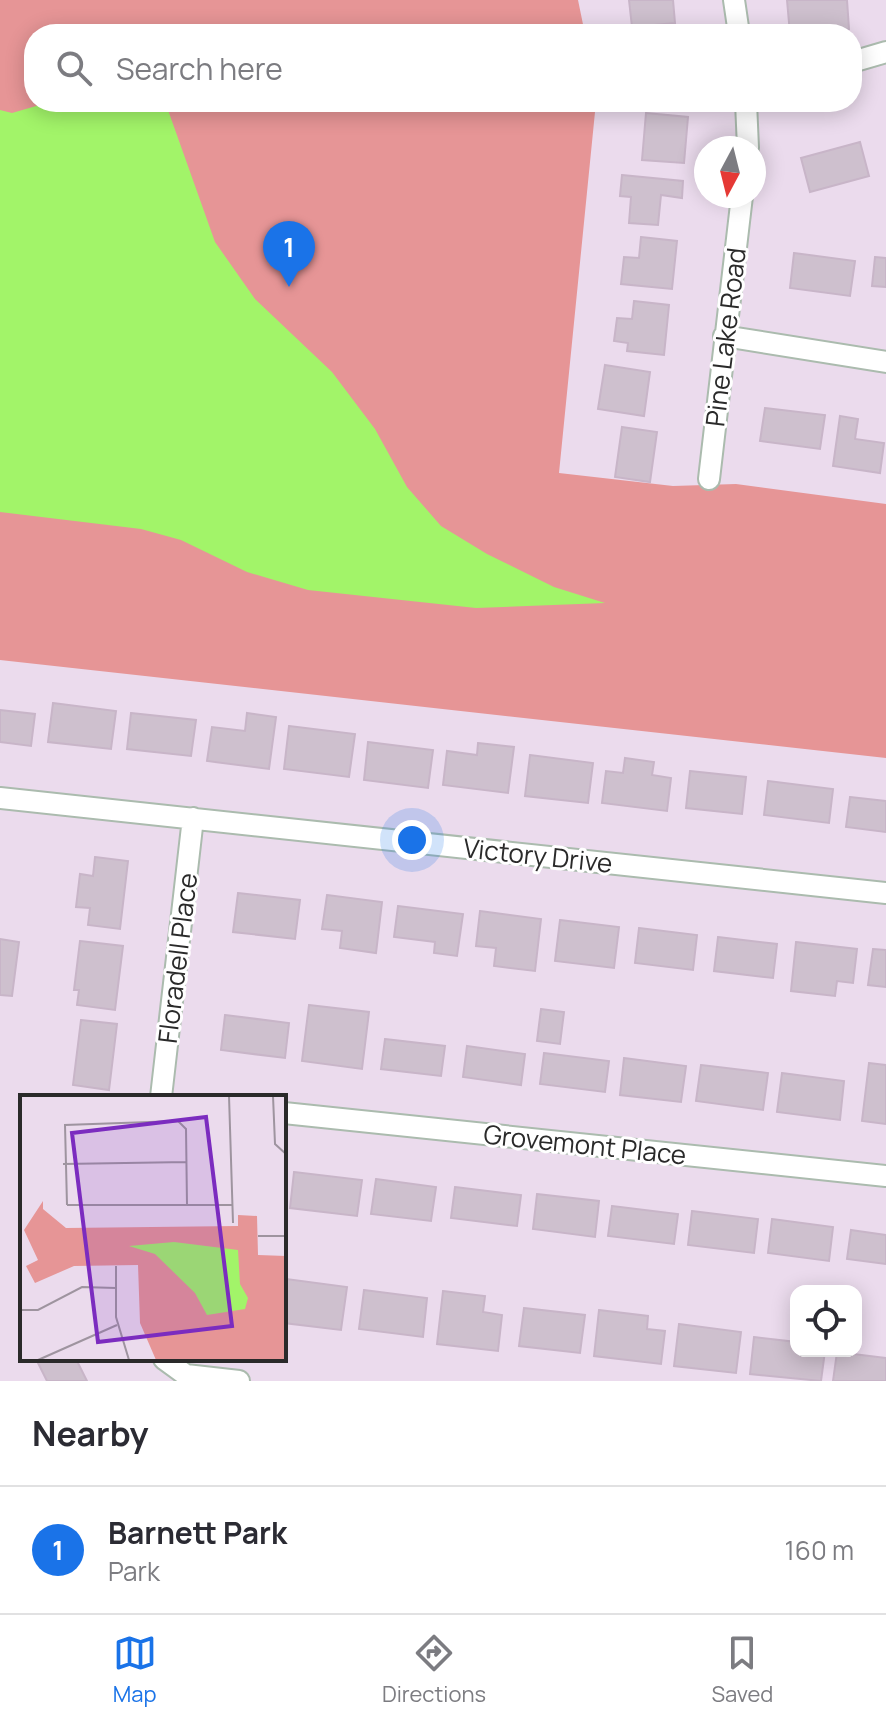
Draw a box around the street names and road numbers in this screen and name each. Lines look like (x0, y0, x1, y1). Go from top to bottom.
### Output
street label: Pine Lake Road (696, 246, 754, 428)
street label: Victory Drive (462, 829, 614, 881)
street label: Floradell Place (149, 871, 205, 1045)
street label: Grovemont Place (482, 1115, 688, 1173)

